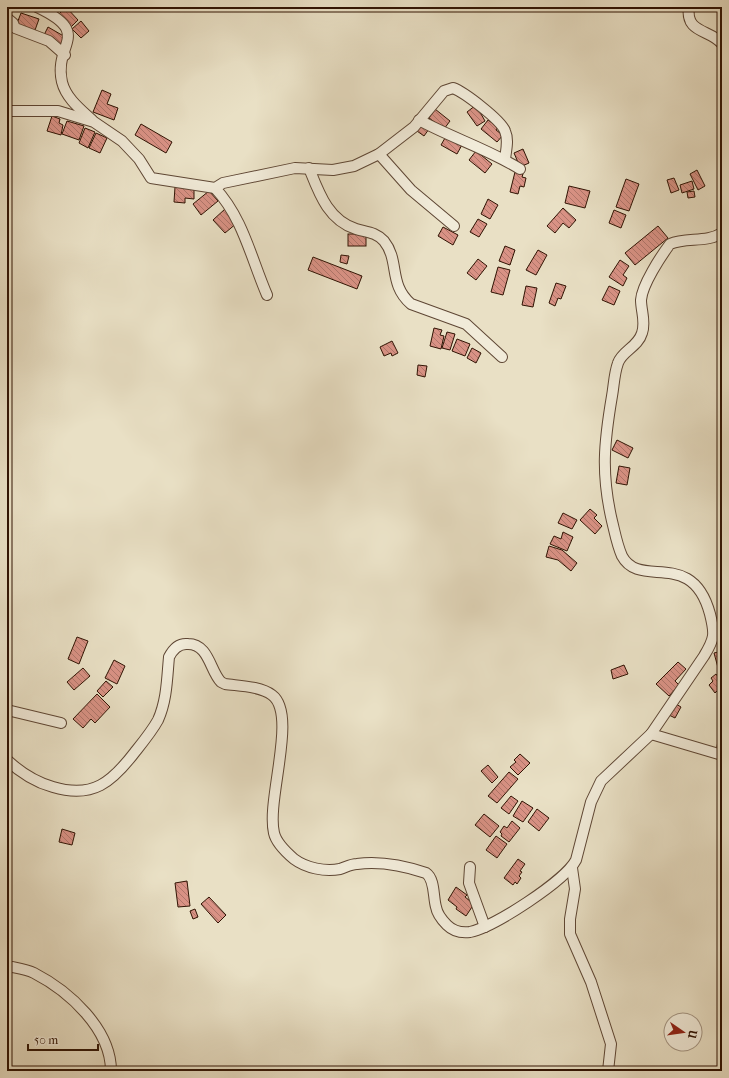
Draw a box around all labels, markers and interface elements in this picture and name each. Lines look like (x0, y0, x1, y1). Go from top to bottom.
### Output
north arrow (663, 1012, 703, 1052)
scale bar (28, 1026, 98, 1052)
text: U (685, 1028, 700, 1040)
text: 50 m (34, 1033, 58, 1047)

